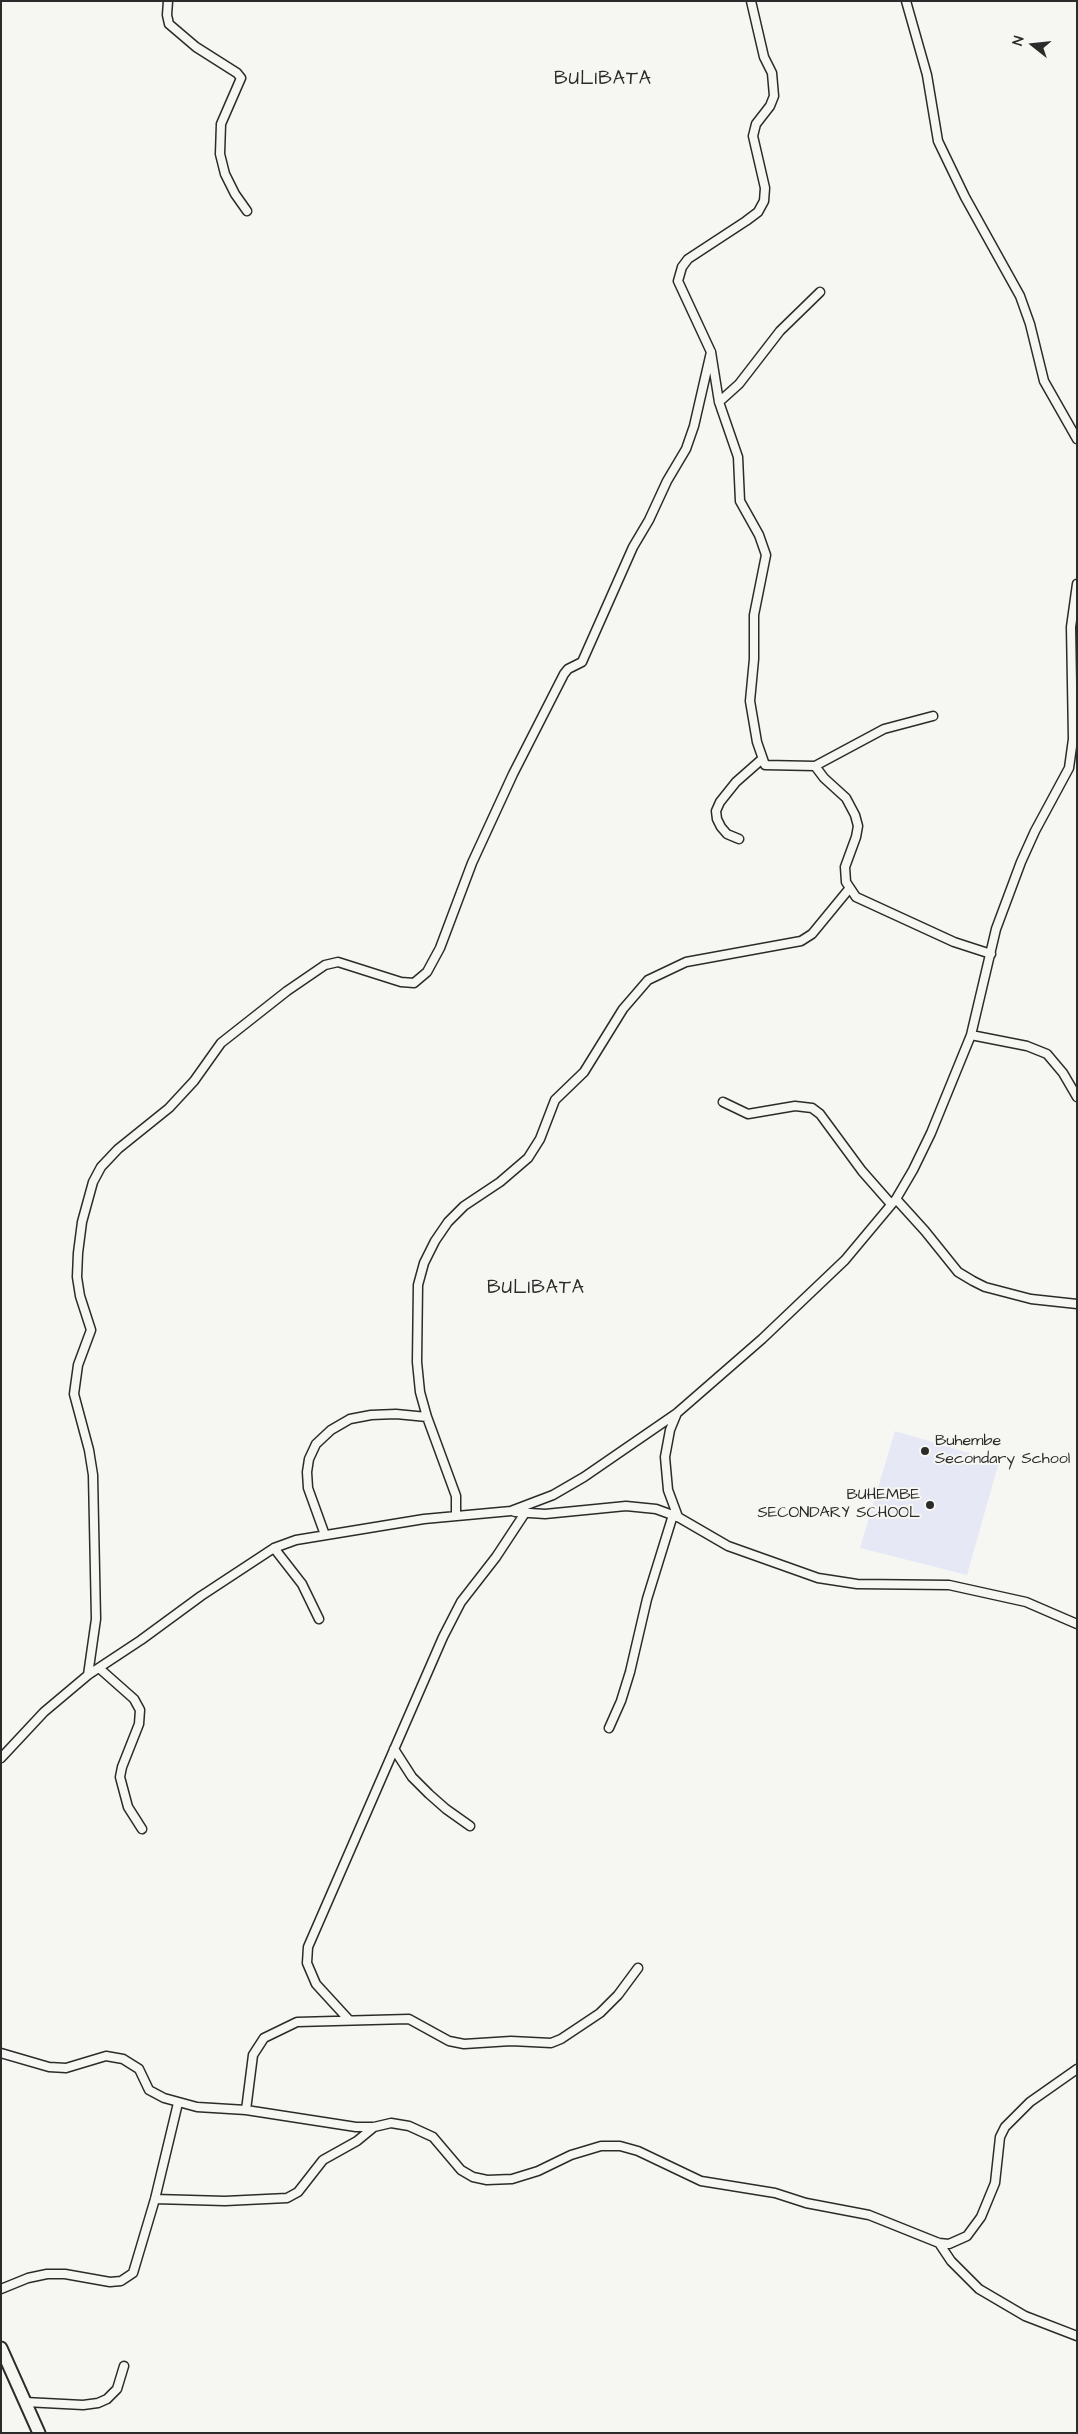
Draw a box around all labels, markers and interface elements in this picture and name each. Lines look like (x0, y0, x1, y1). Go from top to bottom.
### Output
north arrow (1008, 20, 1058, 70)
text: N (1008, 34, 1029, 48)
district label: BULIBATA (553, 69, 653, 91)
district label: BULIBATA (486, 1278, 586, 1300)
place label: Buhembe Secondary School (935, 1432, 1070, 1470)
marker: Buhembe Secondary School (919, 1445, 931, 1457)
place label: BUHEMBE SECONDARY SCHOOL (757, 1486, 920, 1524)
marker: BUHEMBE SECONDARY SCHOOL (924, 1499, 936, 1511)

